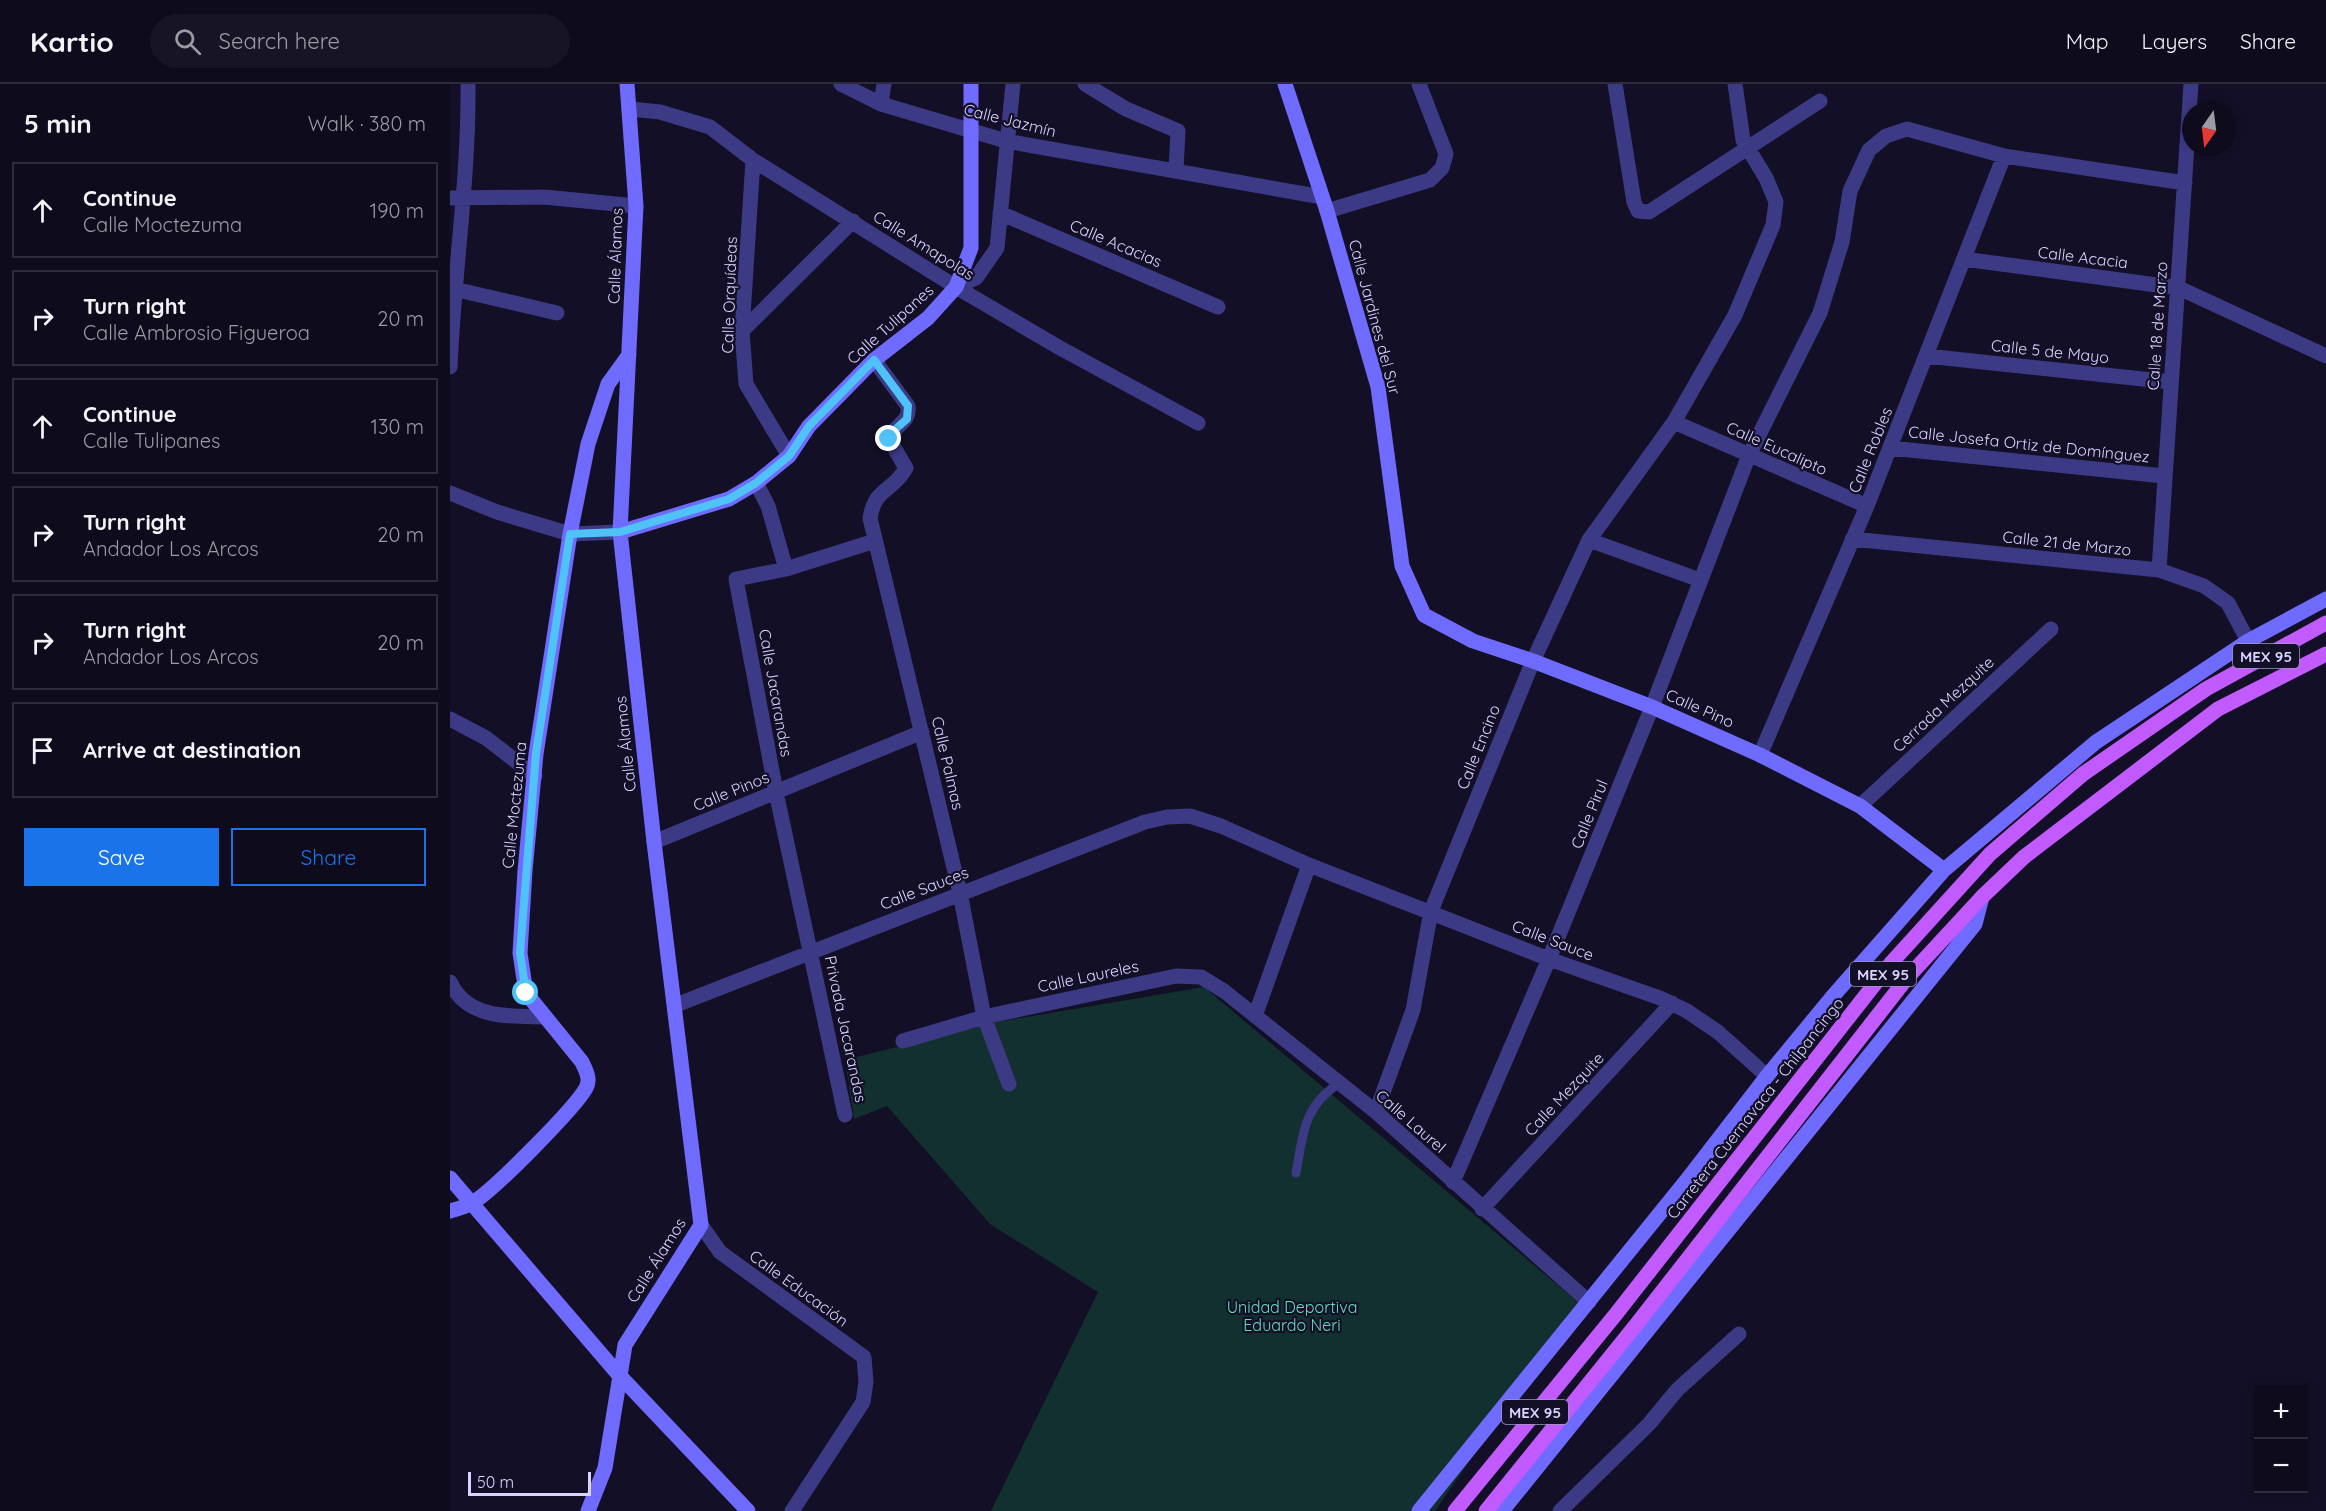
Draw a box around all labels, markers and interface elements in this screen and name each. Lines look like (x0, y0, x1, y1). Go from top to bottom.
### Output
search box (150, 14, 570, 68)
text: Kartio (30, 24, 114, 59)
icon: search (171, 25, 204, 58)
text: Search here (219, 27, 340, 55)
text: Map (2066, 28, 2109, 54)
text: Layers (2142, 28, 2207, 54)
text: Share (2240, 28, 2296, 54)
street label: Calle Jazmín (962, 99, 1058, 141)
north arrow (2182, 102, 2236, 156)
text: 5 min (24, 107, 92, 140)
text: Walk · 380 m (308, 111, 426, 136)
text: Continue (83, 184, 177, 212)
icon: ahead (26, 194, 59, 227)
text: 190 m (370, 198, 424, 223)
street label: Calle Amapolas (870, 206, 978, 284)
street label: Calle Álamos (603, 208, 627, 304)
text: Calle Moctezuma (83, 212, 242, 237)
street label: Calle Acacias (1067, 215, 1165, 271)
street label: Calle Orquídeas (717, 236, 741, 354)
street label: Calle Jardines del Sur (1345, 237, 1405, 397)
street label: Calle Acacia (2037, 242, 2129, 272)
street label: Calle 18 de Marzo (2143, 261, 2171, 391)
street label: Calle Tulipanes (842, 280, 938, 368)
text: Turn right (83, 292, 187, 320)
icon: right (26, 302, 59, 335)
text: 20 m (377, 306, 424, 331)
text: Calle Ambrosio Figueroa (83, 320, 310, 345)
street label: Calle 5 de Mayo (1990, 335, 2110, 367)
text: Continue (83, 400, 177, 428)
street label: Calle Robles (1844, 404, 1896, 496)
icon: ahead (26, 410, 59, 443)
text: 130 m (371, 414, 424, 439)
street label: Calle Eucalipto (1723, 417, 1831, 479)
street label: Calle Josefa Ortiz de Domínguez (1907, 421, 2151, 467)
route end (875, 425, 901, 451)
text: Calle Tulipanes (83, 428, 220, 453)
text: Turn right (83, 508, 187, 536)
icon: right (26, 518, 59, 551)
text: 20 m (377, 522, 424, 547)
street label: Calle 21 de Marzo (2002, 526, 2132, 560)
text: Andador Los Arcos (83, 536, 259, 561)
text: Turn right (83, 616, 187, 644)
icon: right (26, 626, 59, 659)
street label: Calle Jacarandas (755, 628, 797, 758)
text: 20 m (377, 630, 424, 655)
text: Andador Los Arcos (83, 644, 259, 669)
road number: MEX 95 (2233, 644, 2299, 668)
street label: Cerrada Mezquite (1888, 652, 1998, 756)
street label: Calle Pino (1663, 684, 1737, 732)
street label: Calle Álamos (610, 695, 640, 793)
street label: Calle Encino (1452, 702, 1504, 792)
street label: Calle Palmas (928, 714, 968, 812)
icon: arrive (26, 734, 59, 767)
text: Arrive at destination (83, 736, 301, 764)
street label: Calle Moctezuma (497, 741, 531, 869)
street label: Calle Pinos (690, 767, 772, 815)
street label: Calle Pirul (1566, 777, 1612, 851)
button: Save (24, 828, 219, 886)
button: Share (231, 828, 426, 886)
street label: Calle Sauces (877, 862, 971, 914)
street label: Calle Sauce (1509, 915, 1597, 965)
street label: Privada Jacarandas (821, 954, 871, 1104)
street label: Calle Laureles (1036, 956, 1140, 996)
road number: MEX 95 (1850, 962, 1916, 986)
route start (512, 979, 538, 1005)
street label: Carretera Cuernavaca - Chilpancingo (1662, 993, 1848, 1223)
street label: Calle Mezquite (1520, 1048, 1608, 1140)
street label: Calle Laurel (1372, 1085, 1450, 1157)
street label: Calle Álamos (622, 1214, 690, 1306)
street label: Calle Educación (746, 1245, 852, 1331)
park label: Unidad Deportiva Eduardo Neri (1227, 1297, 1357, 1335)
map controls (2254, 1385, 2308, 1493)
button: + (2254, 1385, 2308, 1439)
road number: MEX 95 (1502, 1400, 1568, 1424)
button: − (2254, 1439, 2308, 1493)
scale bar (468, 1469, 591, 1496)
text: 50 m (477, 1472, 514, 1492)

